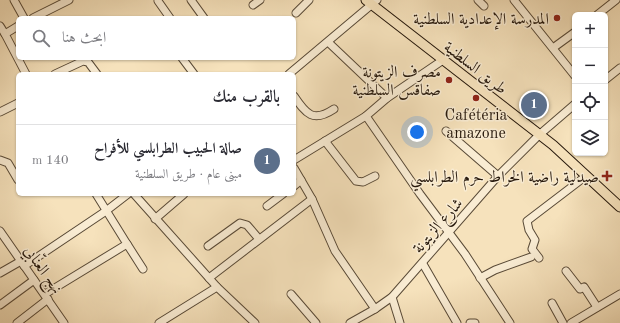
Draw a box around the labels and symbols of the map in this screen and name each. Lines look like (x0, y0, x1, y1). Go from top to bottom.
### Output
place label: المدرسة الإعدادية السلطنية (413, 12, 549, 30)
marker: المدرسة الإعدادية السلطنية (552, 13, 562, 23)
street label: طريق السلطنية (440, 39, 509, 99)
place label: مصرف الزيتونة صفاقس السلطنية (352, 64, 441, 100)
marker: مصرف الزيتونة صفاقس السلطنية (444, 75, 454, 85)
pin: 1 (521, 90, 547, 120)
marker: Cafétéria amazone (471, 93, 481, 103)
place label: Cafétéria amazone (444, 108, 508, 142)
your location (407, 122, 427, 142)
place label: صيدلية راضية الخراط حرم الطرابلسي (410, 170, 599, 192)
marker: صيدلية راضية الخراط حرم الطرابلسي (602, 171, 612, 181)
street label: شارع الزيتونة (410, 195, 470, 260)
street label: نهج العنّابي (16, 240, 69, 300)

